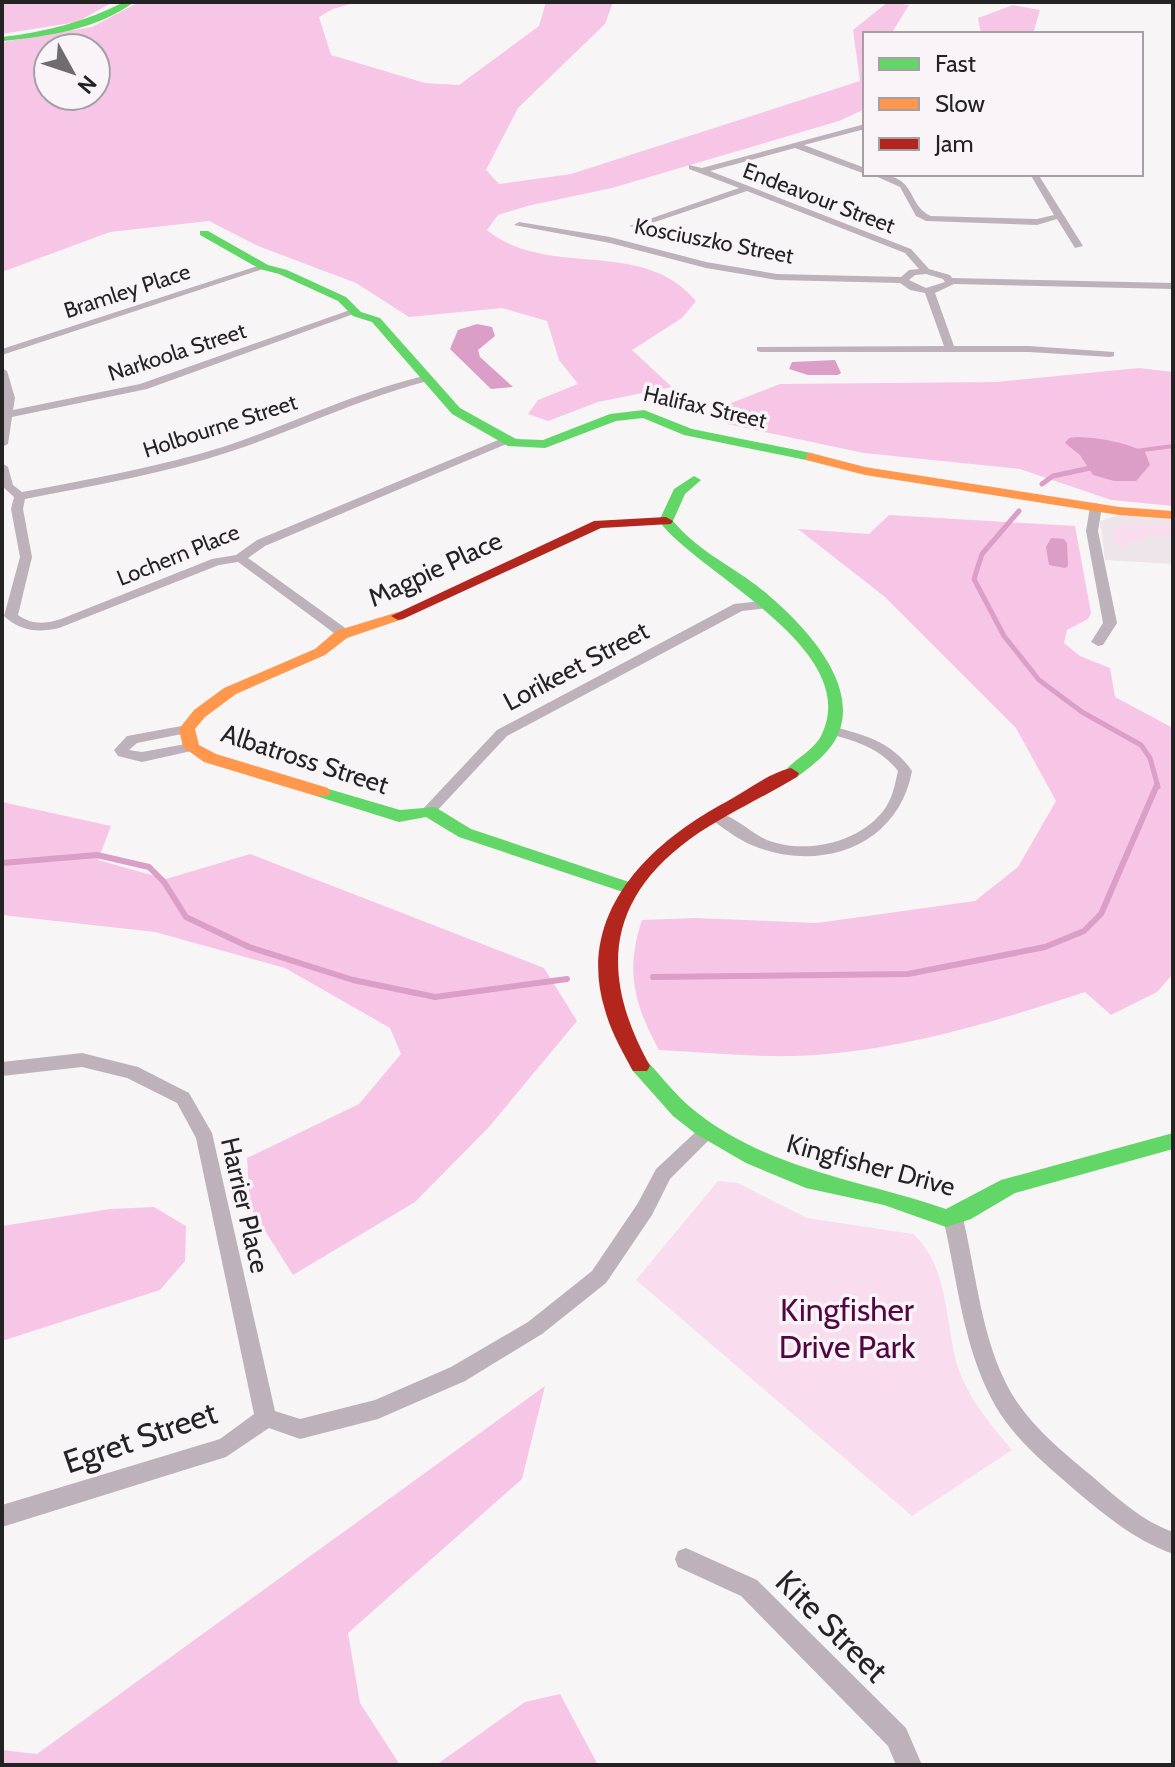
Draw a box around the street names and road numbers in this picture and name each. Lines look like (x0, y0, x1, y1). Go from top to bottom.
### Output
street label: Endeavour Street (739, 157, 899, 240)
street label: Kosciuszko Street (632, 212, 796, 270)
street label: Bramley Place (60, 258, 194, 324)
street label: Narkoola Street (105, 317, 250, 387)
street label: Halifax Street (641, 380, 770, 434)
street label: Holbourne Street (140, 388, 301, 464)
street label: Lochern Place (113, 518, 243, 592)
street label: Magpie Place (363, 524, 507, 614)
street label: Lorikeet Street (498, 614, 654, 718)
street label: Albatross Street (217, 717, 393, 801)
street label: Kingfisher Drive (783, 1127, 959, 1203)
street label: Harrier Place (214, 1134, 276, 1276)
street label: Egret Street (58, 1393, 222, 1481)
street label: Kite Street (768, 1562, 896, 1690)

